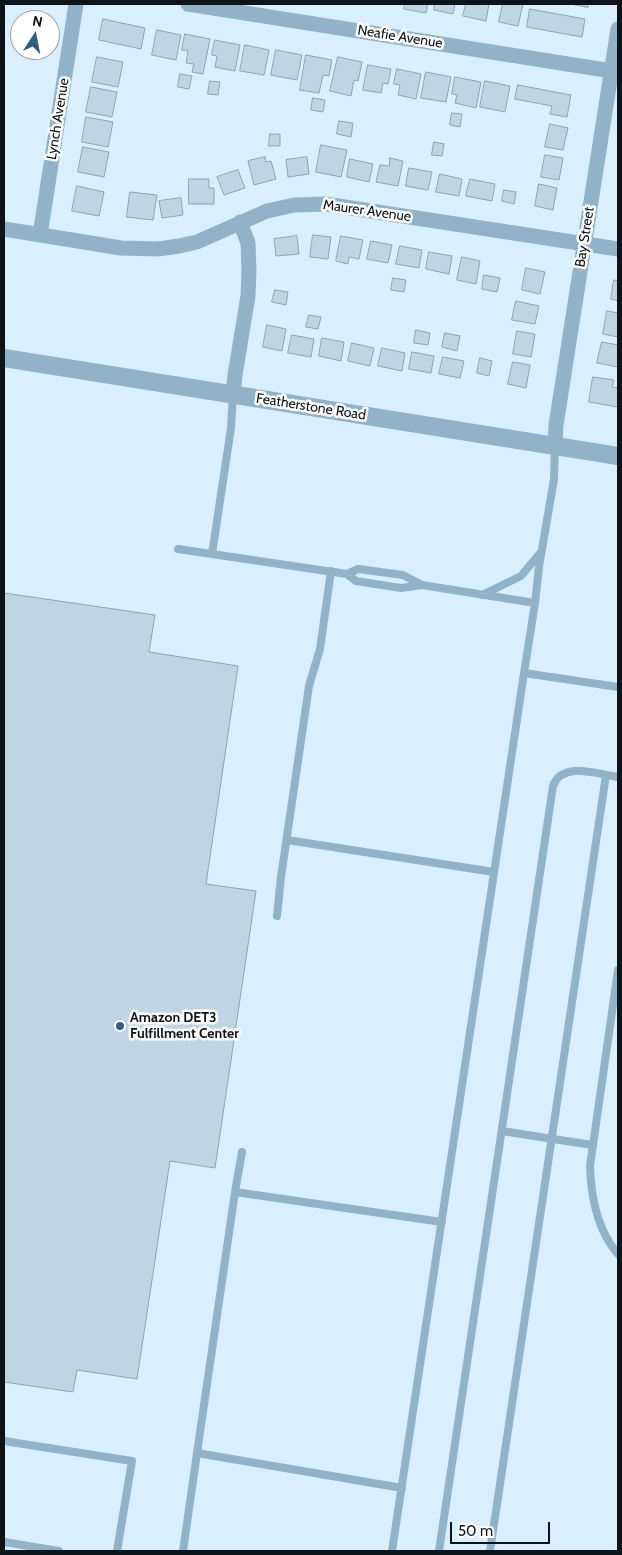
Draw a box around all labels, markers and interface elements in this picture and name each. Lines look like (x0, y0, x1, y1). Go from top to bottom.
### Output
north arrow (10, 10, 60, 60)
text: N (31, 11, 44, 31)
street label: Neafie Avenue (356, 22, 444, 52)
street label: Lynch Avenue (43, 77, 73, 161)
street label: Maurer Avenue (322, 197, 412, 225)
street label: Bay Street (572, 206, 598, 268)
street label: Featherstone Road (255, 390, 367, 424)
place label: Amazon DET3 Fulfillment Center (130, 1010, 239, 1042)
marker: Amazon DET3 Fulfillment Center (114, 1020, 126, 1032)
scale bar (452, 1512, 552, 1544)
text: 50 m (458, 1522, 493, 1540)

